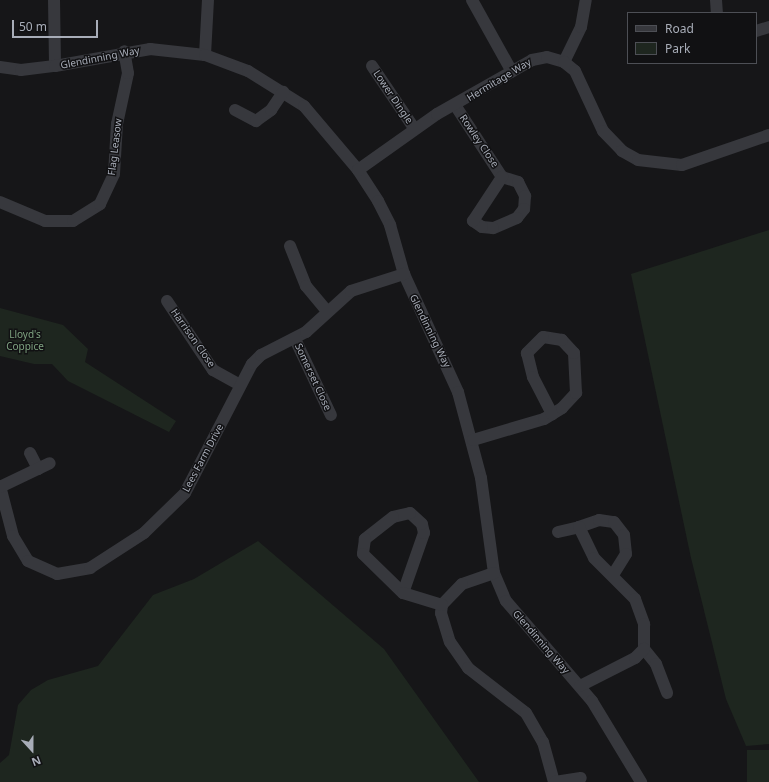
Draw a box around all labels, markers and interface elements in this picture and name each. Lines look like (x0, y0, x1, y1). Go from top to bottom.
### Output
scale bar (14, 12, 100, 38)
legend (627, 12, 757, 64)
text: 50 m (19, 18, 47, 35)
text: Road (665, 20, 694, 37)
text: Park (665, 40, 690, 57)
street label: Glendinning Way (60, 44, 140, 72)
street label: Hermitage Way (465, 56, 533, 104)
street label: Lower Dingle (371, 68, 415, 126)
street label: Rowley Close (457, 112, 501, 170)
street label: Flag Leasow (106, 118, 124, 176)
street label: Glendinning Way (407, 292, 453, 370)
street label: Harrison Close (168, 306, 218, 370)
park label: Lloyd's Coppice (6, 328, 44, 352)
street label: Somerset Close (292, 342, 334, 412)
street label: Lees Farm Drive (180, 422, 226, 494)
street label: Glendinning Way (510, 608, 572, 676)
north arrow (12, 730, 52, 770)
text: N (30, 753, 43, 770)

